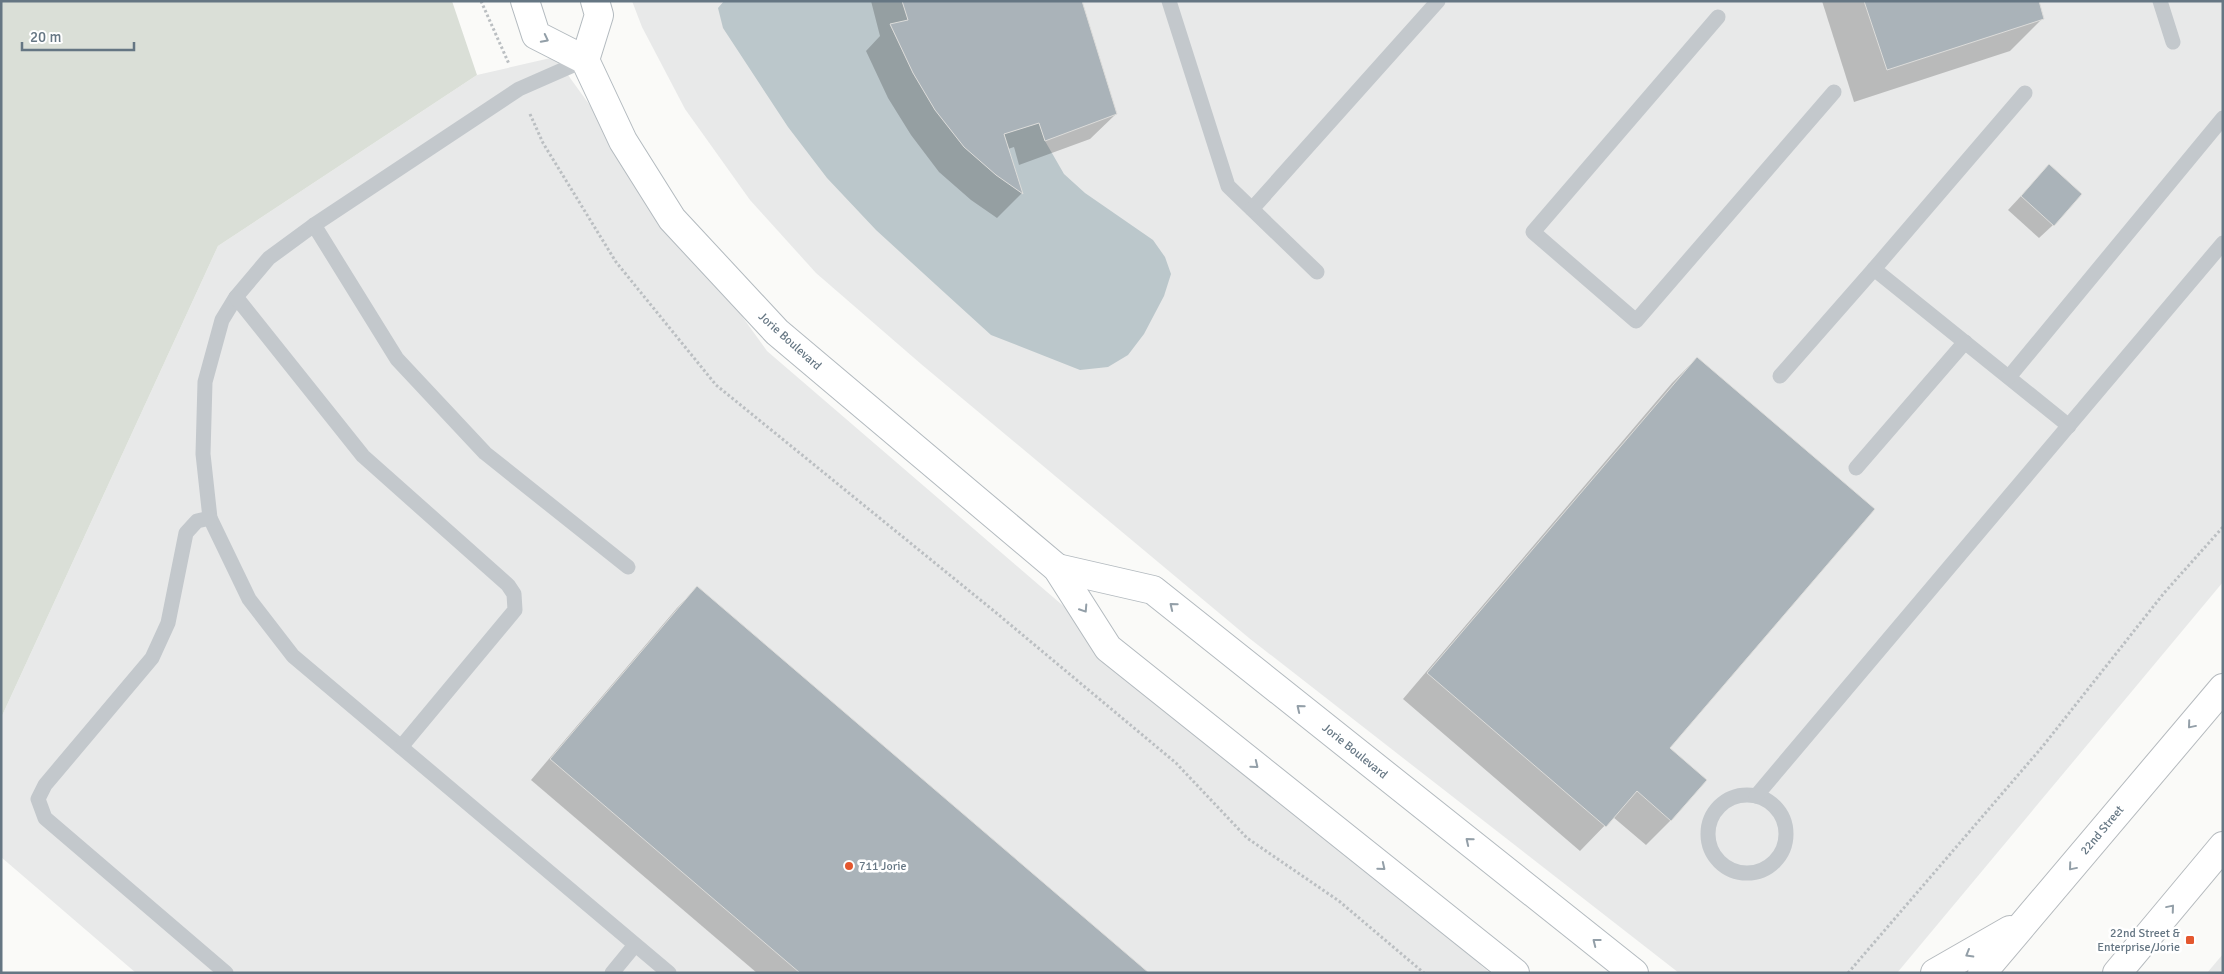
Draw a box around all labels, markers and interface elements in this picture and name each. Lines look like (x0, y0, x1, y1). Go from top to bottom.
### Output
scale bar (22, 20, 135, 52)
text: 20 m (30, 28, 61, 46)
one-way arrow (539, 33, 548, 43)
street label: Jorie Boulevard (755, 309, 824, 374)
one-way arrow (1077, 604, 1087, 613)
one-way arrow (1170, 604, 1179, 612)
one-way arrow (1297, 705, 1306, 713)
one-way arrow (2189, 719, 2197, 728)
street label: Jorie Boulevard (1319, 720, 1390, 782)
one-way arrow (1249, 760, 1258, 768)
street label: 22nd Street (2077, 803, 2127, 858)
one-way arrow (1465, 838, 1474, 847)
place label: 711 Jorie (859, 859, 907, 874)
marker: 711 Jorie (843, 860, 855, 872)
one-way arrow (2068, 861, 2077, 870)
one-way arrow (1376, 862, 1385, 870)
one-way arrow (2165, 905, 2174, 914)
place label: 22nd Street & Enterprise/Jorie (2097, 926, 2181, 955)
marker: 22nd Street & Enterprise/Jorie (2184, 934, 2196, 946)
one-way arrow (1593, 940, 1602, 948)
one-way arrow (1965, 947, 1974, 957)

